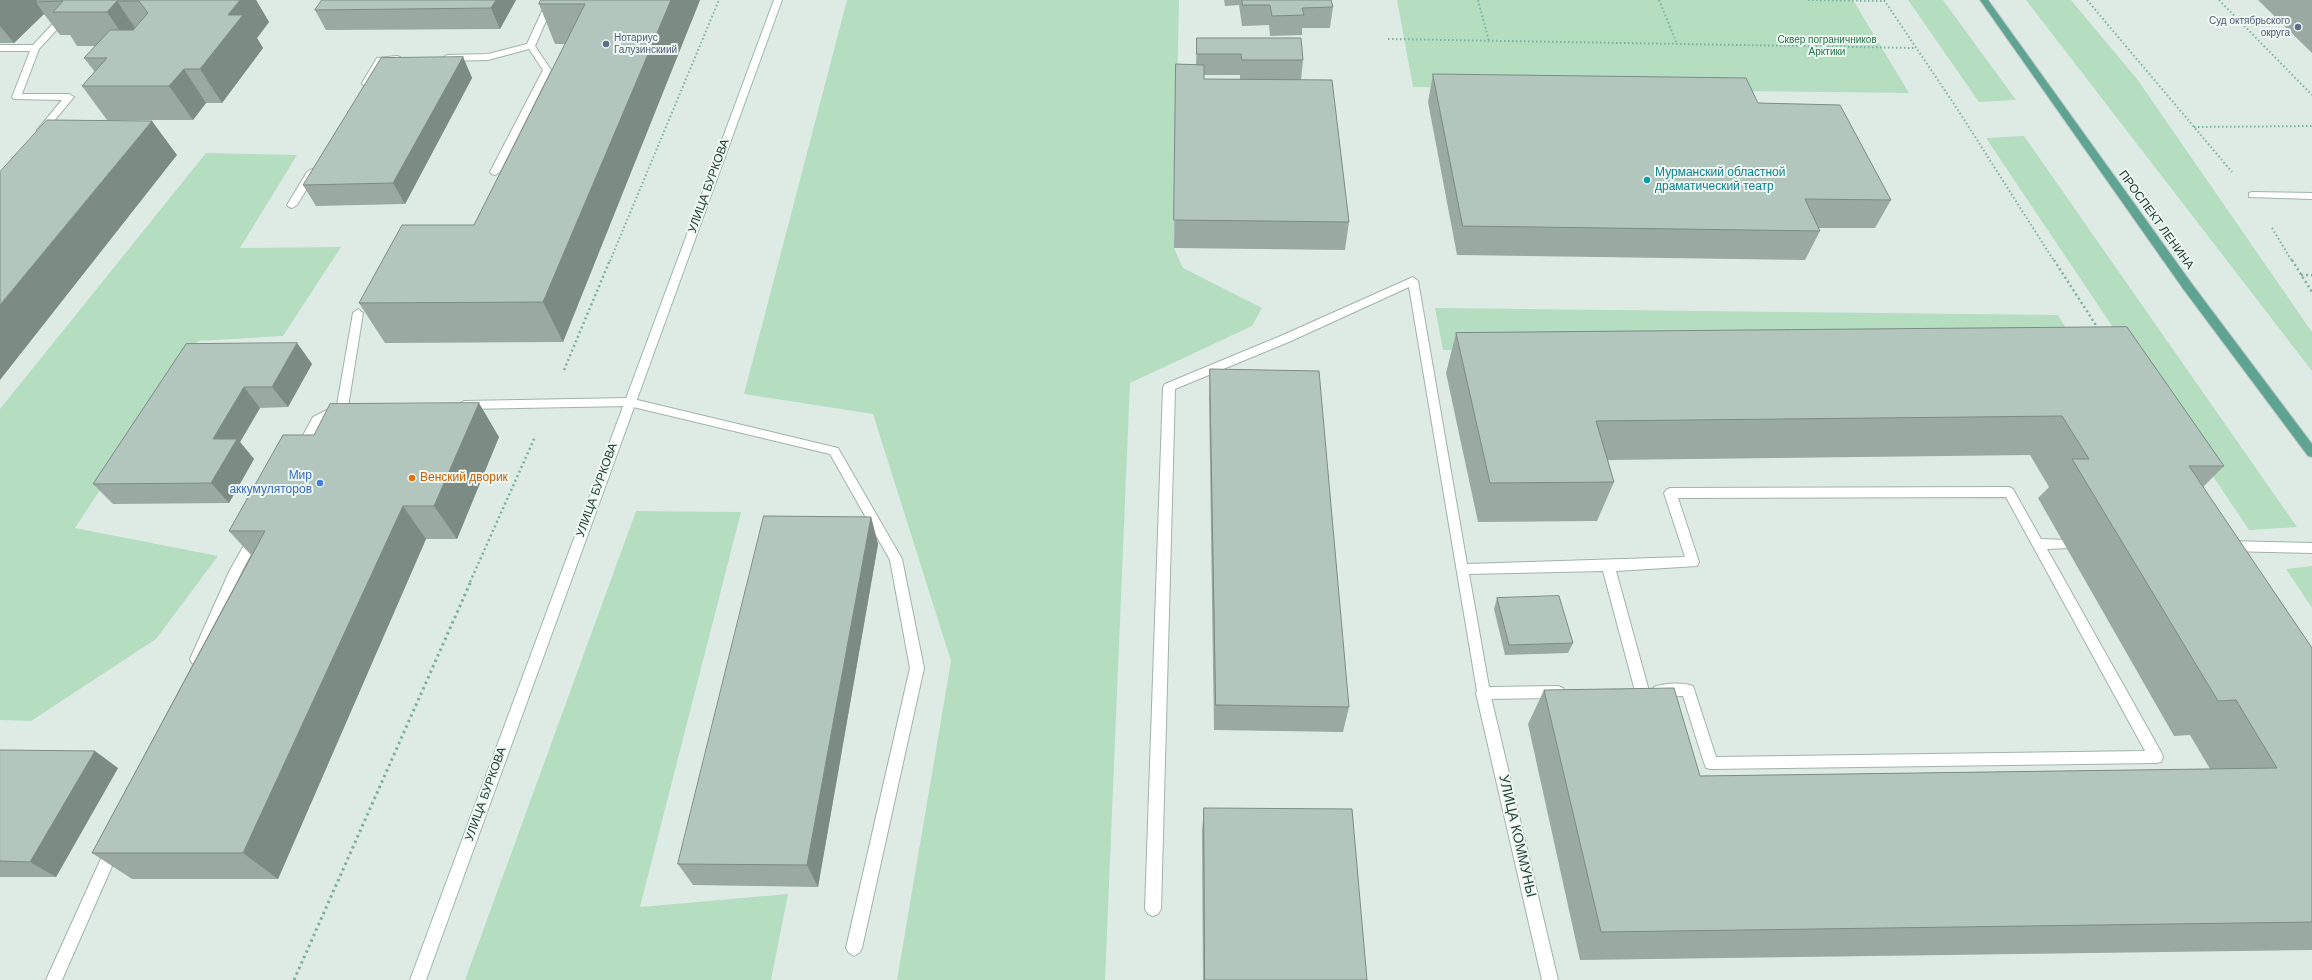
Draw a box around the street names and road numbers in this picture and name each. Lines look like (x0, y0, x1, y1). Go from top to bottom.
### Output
street label: УЛИЦА БУРКОВА (685, 137, 733, 235)
street label: ПРОСПЕКТ ЛЕНИНА (2115, 168, 2197, 272)
street label: УЛИЦА БУРКОВА (573, 441, 621, 539)
street label: УЛИЦА БУРКОВА (462, 745, 510, 843)
street label: УЛИЦА КОММУНЫ (1495, 773, 1539, 899)

